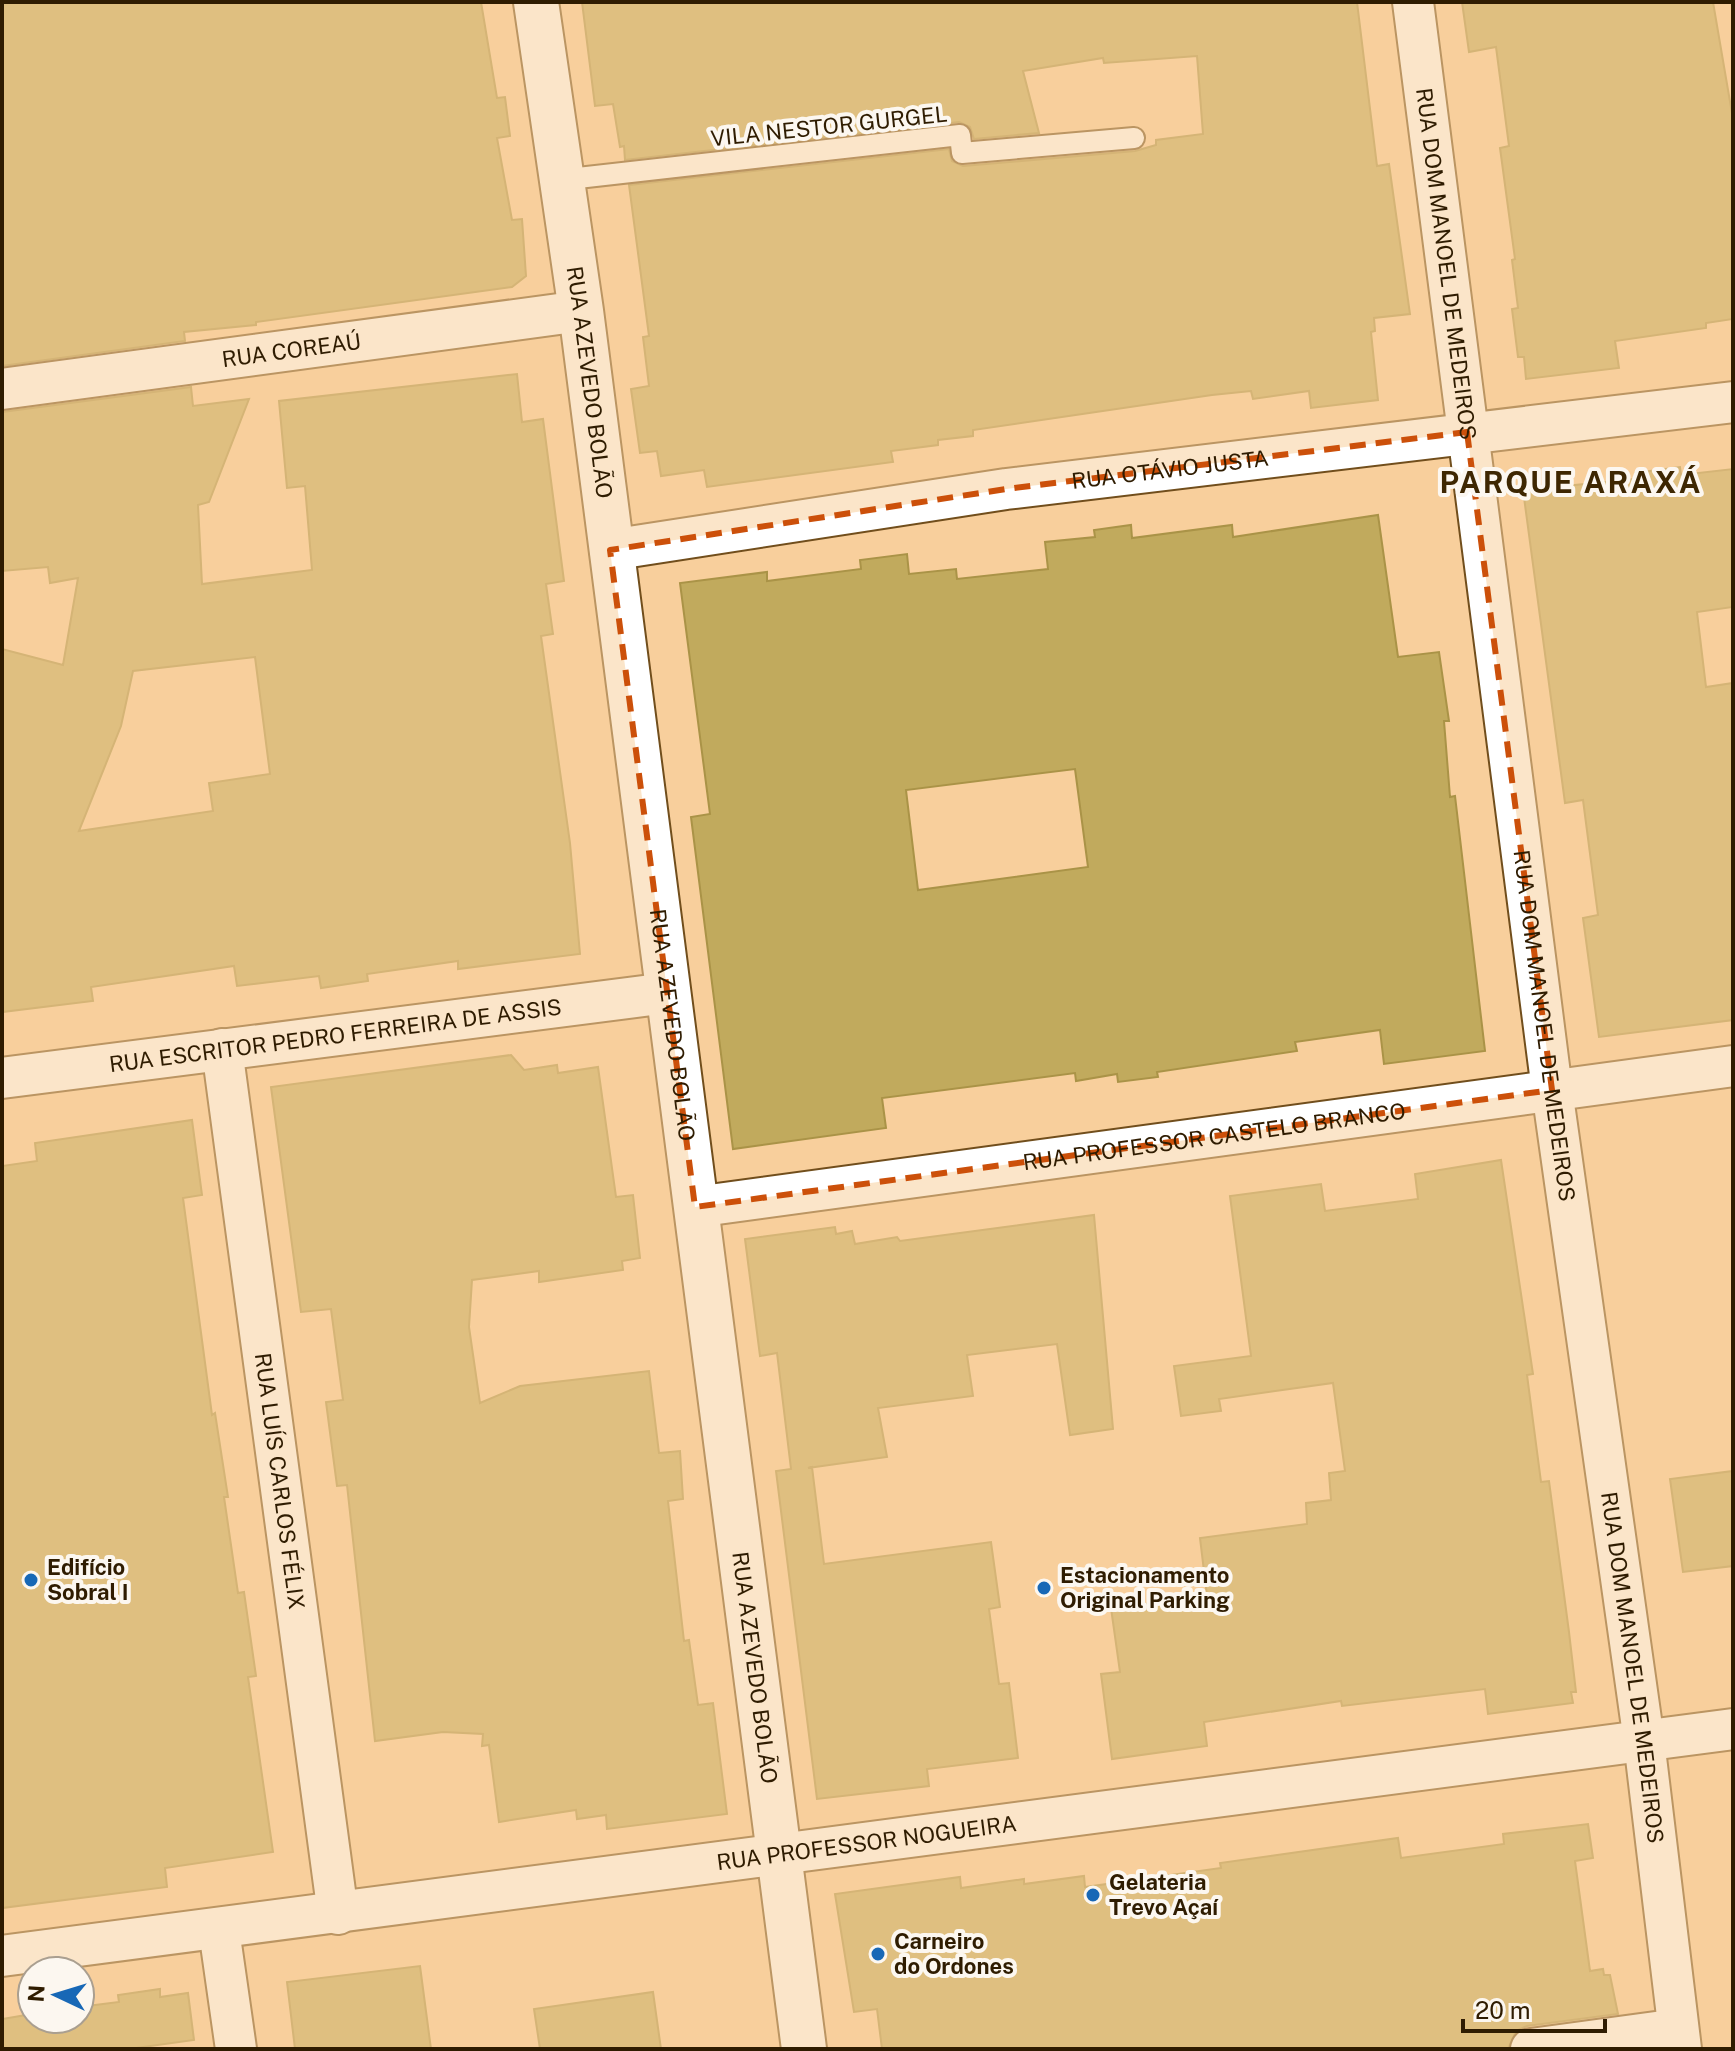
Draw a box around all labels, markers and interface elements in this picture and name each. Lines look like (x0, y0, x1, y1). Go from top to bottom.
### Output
street label: RUA DOM MANOEL DE MEDEIROS (1411, 86, 1482, 441)
street label: VILA NESTOR GURGEL (709, 101, 949, 151)
street label: RUA AZEVEDO BOLÃO (562, 264, 618, 500)
street label: RUA COREAÚ (220, 327, 363, 372)
street label: RUA OTÁVIO JUSTA (1070, 445, 1270, 494)
district label: PARQUE ARAXÁ (1439, 464, 1703, 500)
street label: RUA DOM MANOEL DE MEDEIROS (1508, 848, 1581, 1203)
street label: RUA AZEVEDO BOLÃO (645, 907, 700, 1143)
street label: RUA ESCRITOR PEDRO FERREIRA DE ASSIS (108, 994, 563, 1077)
street label: RUA PROFESSOR CASTELO BRANCO (1021, 1098, 1407, 1175)
street label: RUA LUÍS CARLOS FÉLIX (250, 1351, 310, 1611)
street label: RUA DOM MANOEL DE MEDEIROS (1596, 1490, 1669, 1845)
street label: RUA AZEVEDO BOLÃO (727, 1550, 783, 1785)
place label: Edifício Sobral I (47, 1554, 128, 1605)
place label: Estacionamento Original Parking (1060, 1562, 1230, 1613)
marker: Edifício Sobral I (22, 1571, 40, 1589)
marker: Estacionamento Original Parking (1035, 1579, 1053, 1597)
street label: RUA PROFESSOR NOGUEIRA (715, 1810, 1018, 1875)
place label: Gelateria Trevo Açaí (1109, 1869, 1219, 1920)
marker: Gelateria Trevo Açaí (1084, 1886, 1102, 1904)
place label: Carneiro do Ordones (894, 1928, 1014, 1979)
marker: Carneiro do Ordones (869, 1945, 887, 1963)
north arrow (16, 1955, 96, 2035)
scale bar (1463, 1983, 1605, 2033)
text: N (22, 1984, 50, 2003)
text: 20 m (1475, 1996, 1531, 2024)

